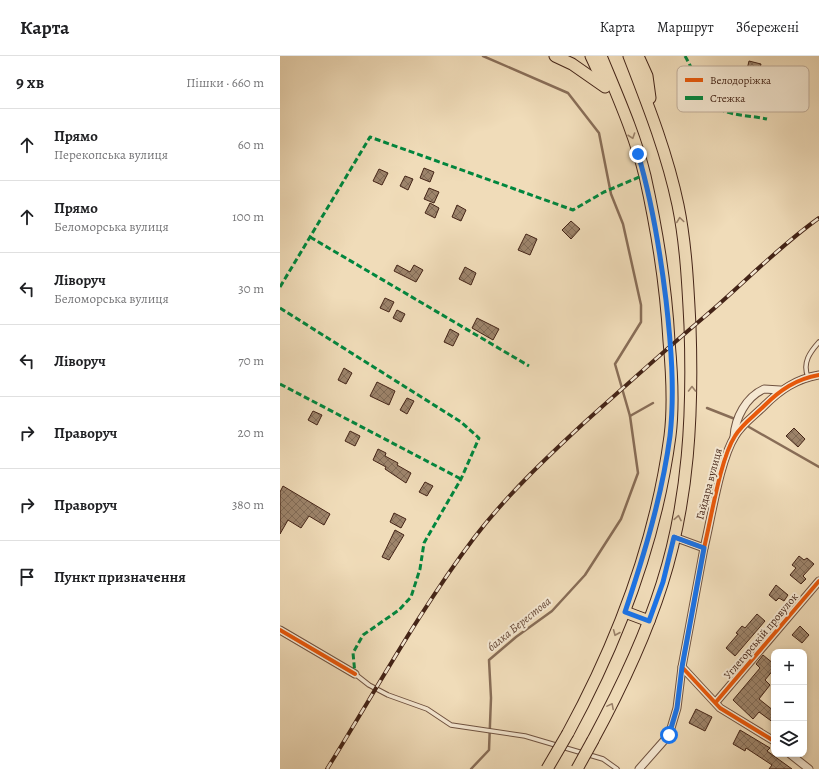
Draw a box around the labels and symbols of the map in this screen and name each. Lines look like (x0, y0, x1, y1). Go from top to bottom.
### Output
legend (677, 66, 809, 112)
text: Велодоріжка (710, 73, 772, 88)
text: Стежка (710, 91, 746, 106)
one-way arrow (627, 132, 635, 139)
route end (629, 145, 647, 163)
one-way arrow (676, 217, 685, 223)
one-way arrow (688, 386, 696, 392)
street label: Гайдара вулиця (692, 447, 726, 521)
one-way arrow (673, 515, 681, 521)
street label: Углегорськiй провулок (720, 589, 802, 682)
water label: балка Берестова (484, 593, 555, 655)
one-way arrow (613, 629, 621, 637)
one-way arrow (607, 703, 614, 710)
route start (660, 726, 678, 744)

